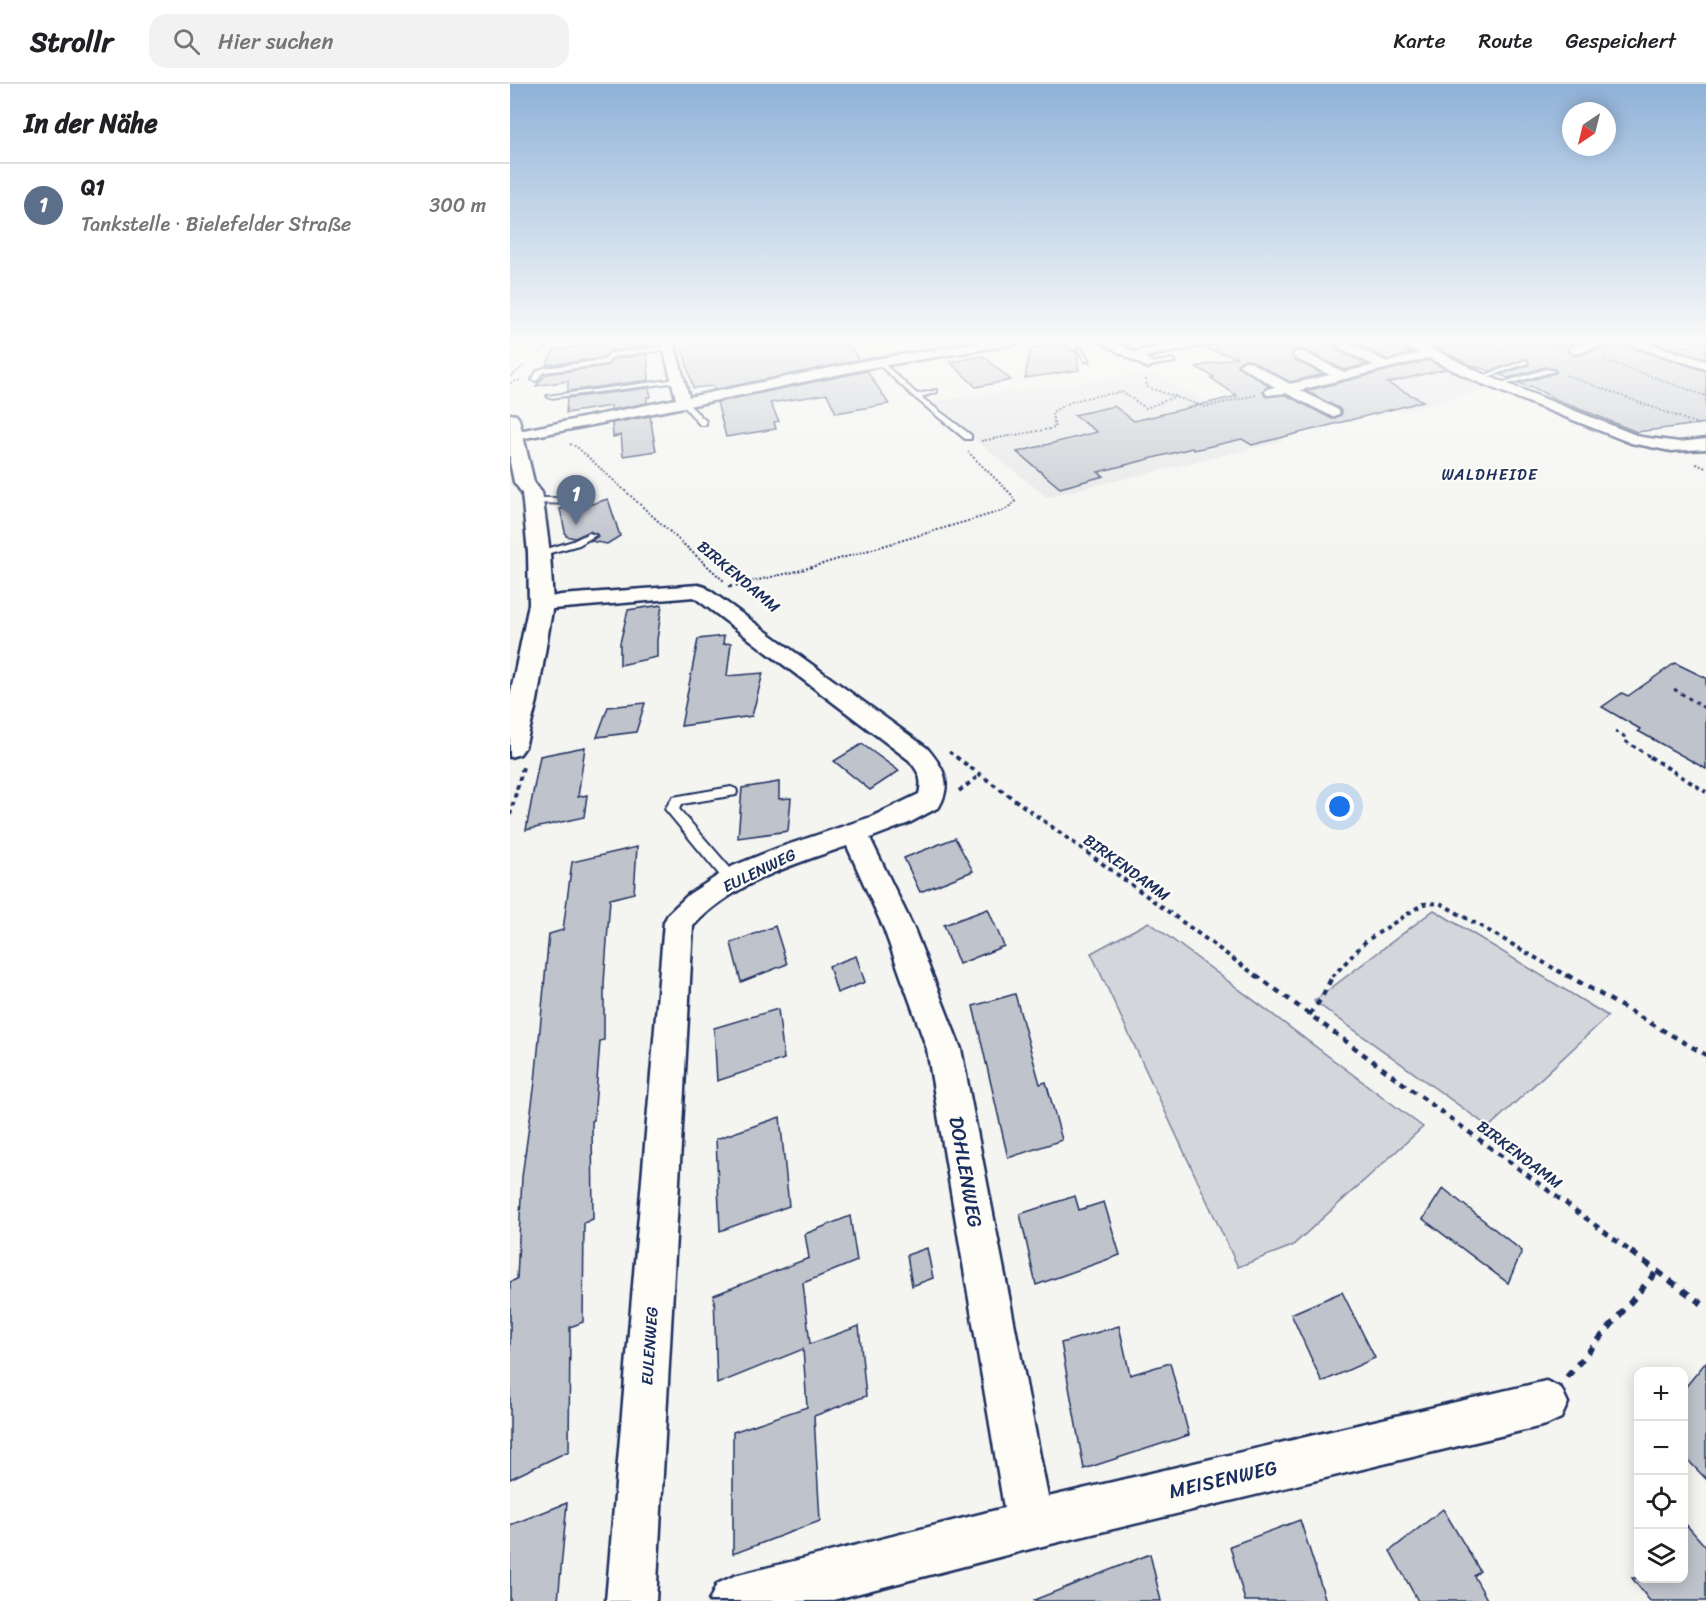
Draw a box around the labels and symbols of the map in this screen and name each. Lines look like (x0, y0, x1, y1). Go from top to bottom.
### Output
north arrow (1562, 102, 1616, 156)
district label: WALDHEIDE (1441, 460, 1539, 489)
pin: 1 (556, 476, 596, 525)
street label: BIRKENDAMM (690, 533, 787, 620)
your location (1325, 792, 1354, 821)
street label: BIRKENDAMM (1077, 826, 1176, 909)
street label: EULENWEG (718, 840, 801, 901)
street label: BIRKENDAMM (1470, 1112, 1569, 1197)
street label: DOHLENWEG (939, 1114, 993, 1231)
street label: EULENWEG (632, 1306, 667, 1386)
street label: MEISENWEG (1165, 1450, 1281, 1509)

